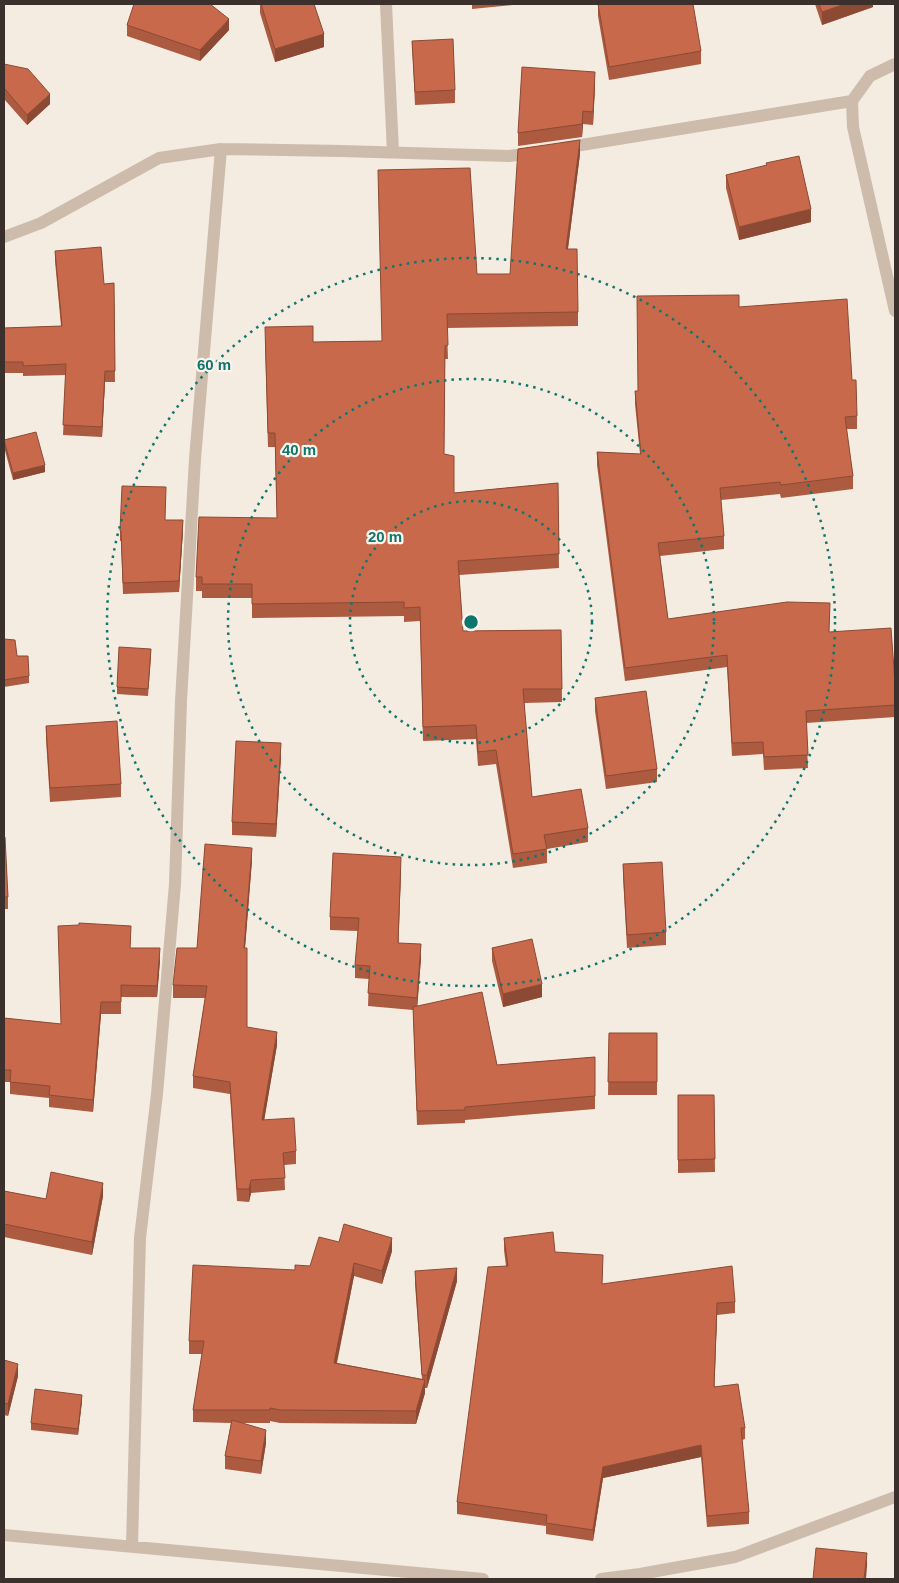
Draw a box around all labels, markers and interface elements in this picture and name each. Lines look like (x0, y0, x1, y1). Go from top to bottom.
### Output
text: 60 m (197, 356, 231, 373)
text: 40 m (282, 441, 316, 458)
text: 20 m (368, 528, 402, 545)
centre of rings (462, 613, 480, 631)

